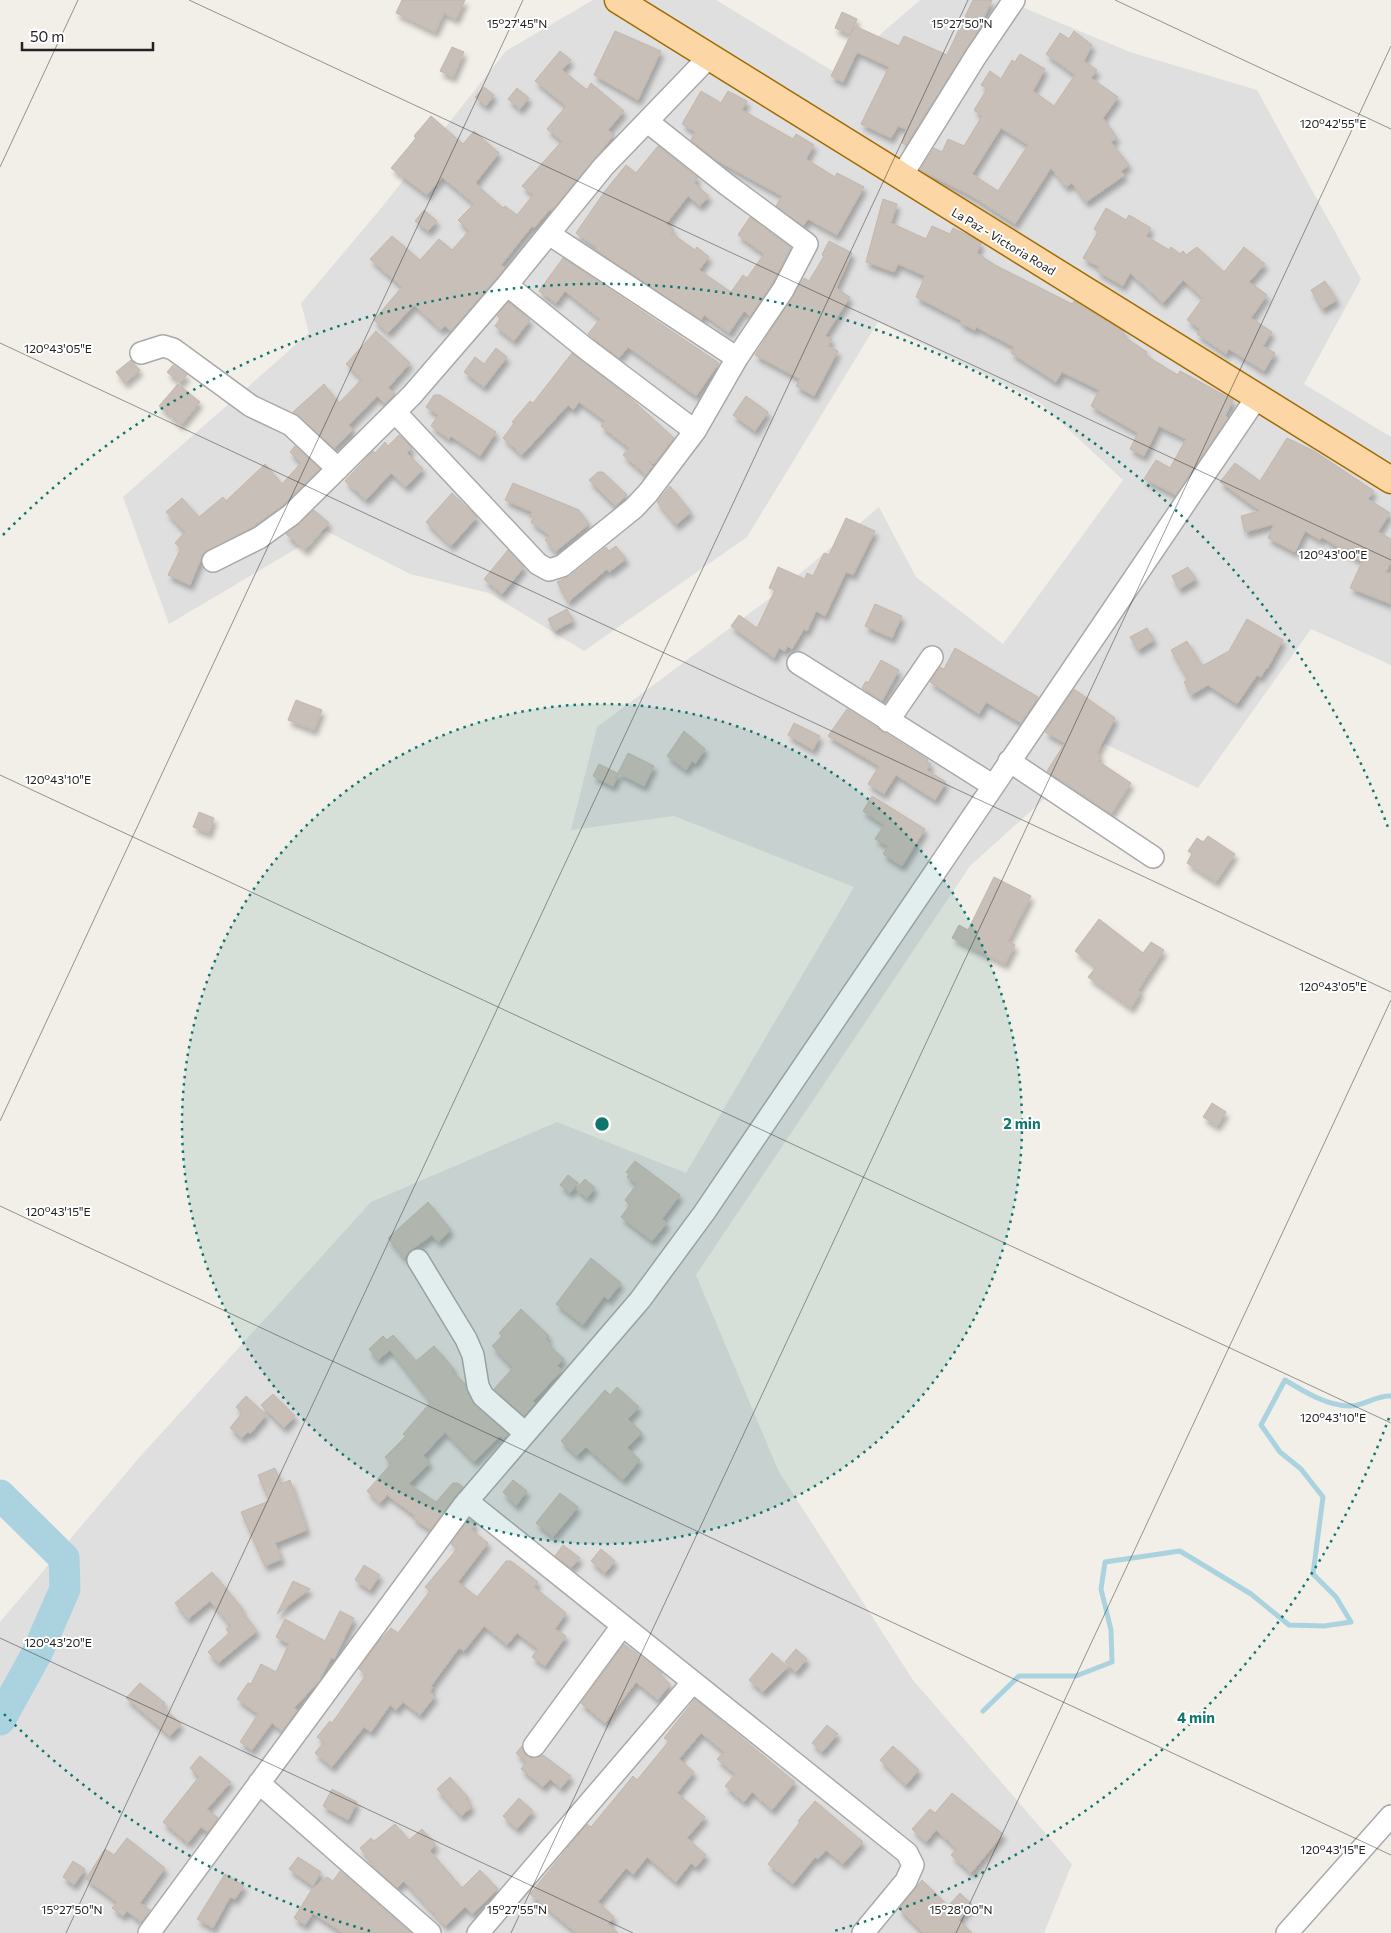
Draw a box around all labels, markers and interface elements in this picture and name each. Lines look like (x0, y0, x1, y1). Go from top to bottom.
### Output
text: 15°27'45"N (487, 16, 547, 30)
text: 15°27'50"N (931, 16, 993, 30)
scale bar (22, 20, 154, 52)
text: 50 m (30, 27, 64, 45)
text: 120°42'55"E (1300, 116, 1366, 130)
street label: La Paz - Victoria Road (950, 204, 1058, 278)
text: 120°43'05"E (24, 341, 92, 355)
text: 120°43'00"E (1299, 547, 1367, 561)
text: 120°43'10"E (25, 772, 91, 786)
text: 120°43'05"E (1299, 979, 1367, 993)
text: 2 min (1003, 1114, 1041, 1132)
centre of rings (593, 1115, 611, 1133)
text: 120°43'15"E (25, 1204, 91, 1218)
text: 120°43'10"E (1300, 1410, 1366, 1424)
text: 120°43'20"E (24, 1635, 92, 1649)
text: 4 min (1177, 1708, 1215, 1726)
text: 120°43'15"E (1300, 1842, 1366, 1856)
text: 15°27'50"N (41, 1902, 103, 1916)
text: 15°27'55"N (487, 1902, 547, 1916)
text: 15°28'00"N (929, 1902, 993, 1916)

